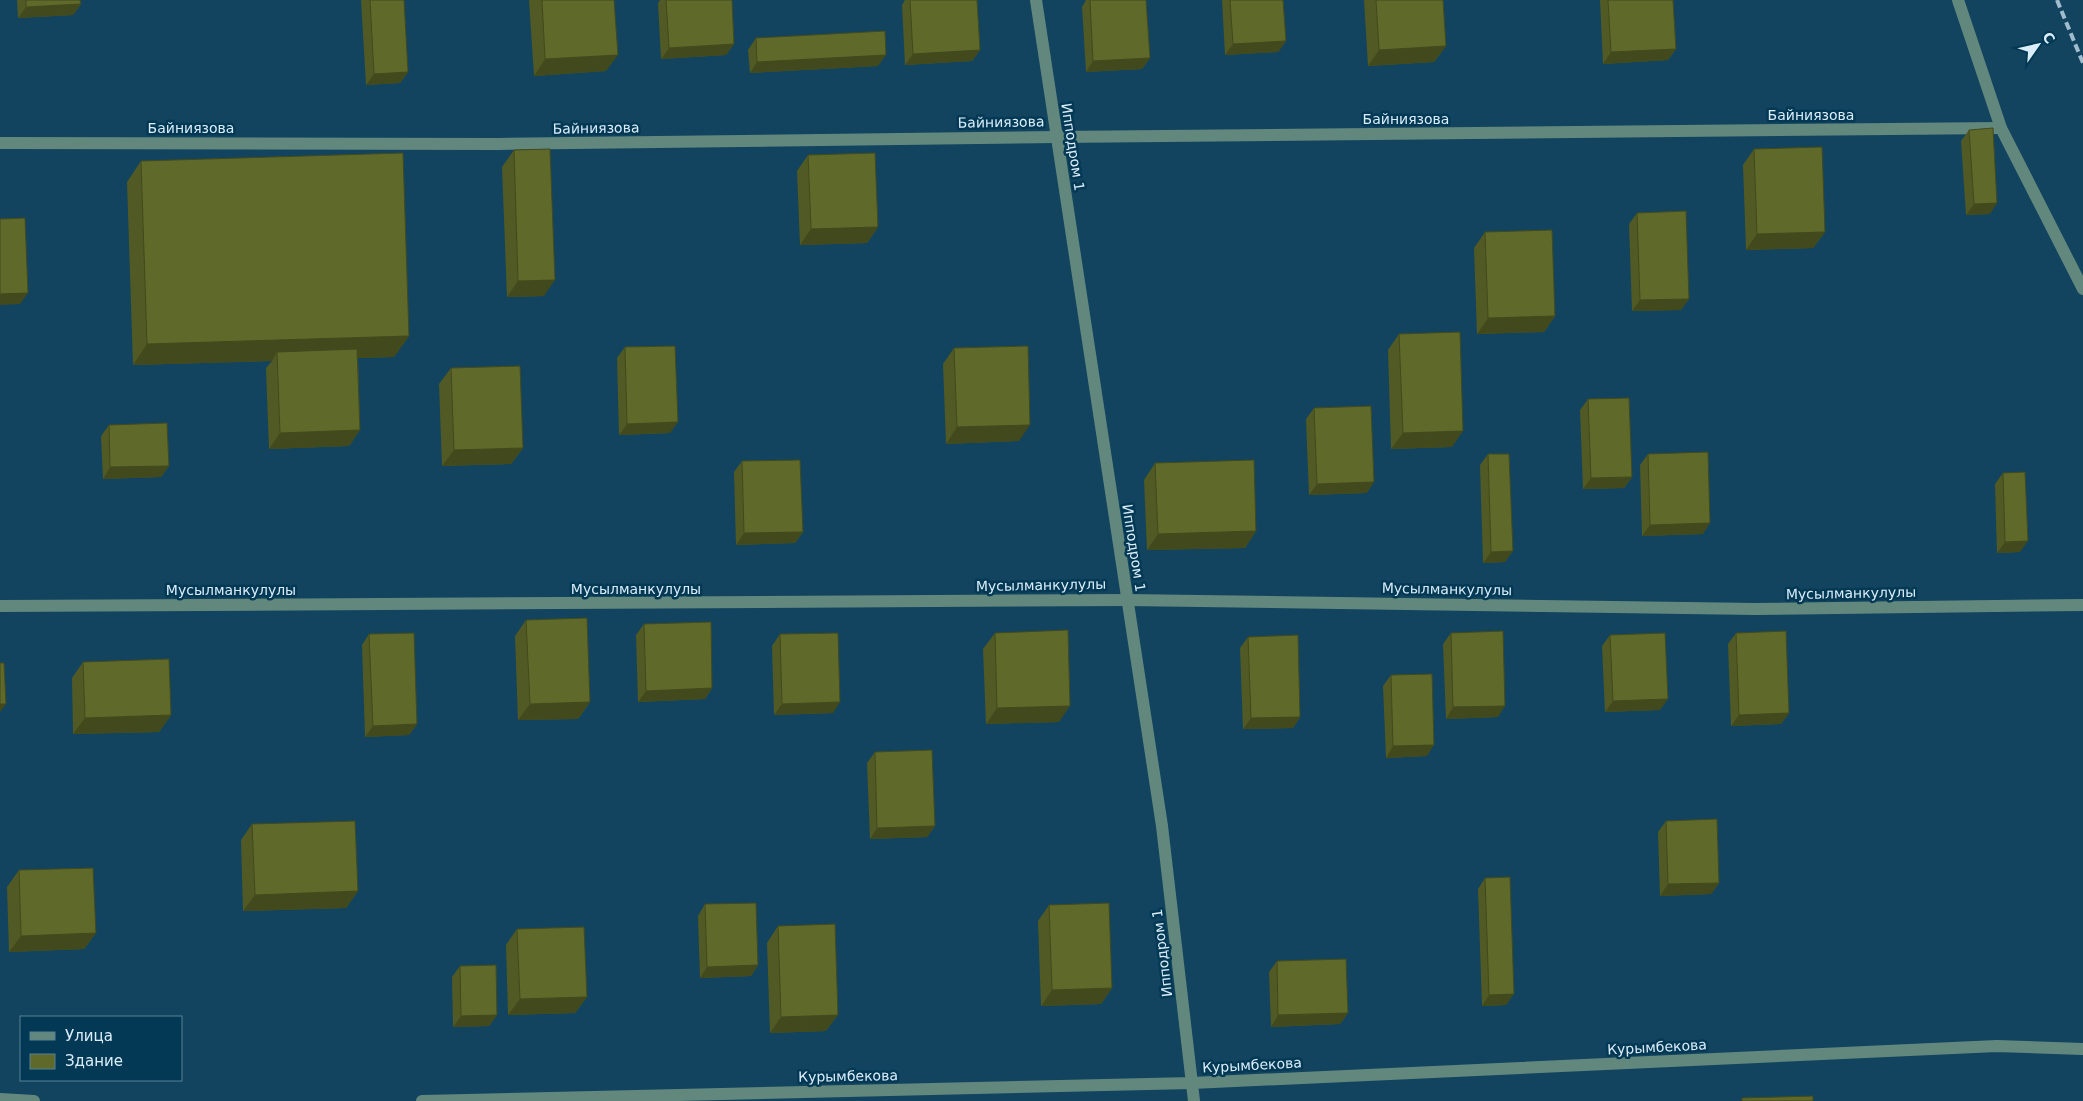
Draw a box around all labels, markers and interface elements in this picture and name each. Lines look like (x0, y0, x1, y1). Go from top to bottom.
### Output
north arrow (2013, 20, 2063, 70)
text: С (2039, 29, 2058, 46)
street label: Ипподром 1 (1058, 102, 1088, 192)
street label: Байниязова (1768, 107, 1854, 123)
street label: Байниязова (1363, 111, 1449, 127)
street label: Байниязова (957, 113, 1045, 131)
street label: Байниязова (552, 119, 640, 137)
street label: Байниязова (148, 120, 234, 136)
street label: Ипподром 1 (1119, 503, 1149, 593)
street label: Мусылманкулулы (976, 576, 1106, 594)
street label: Мусылманкулулы (1382, 580, 1512, 598)
street label: Мусылманкулулы (571, 581, 701, 597)
street label: Мусылманкулулы (166, 582, 296, 598)
street label: Мусылманкулулы (1786, 584, 1916, 602)
street label: Ипподром 1 (1149, 908, 1175, 998)
legend (20, 1016, 182, 1081)
text: Улица (65, 1027, 113, 1045)
street label: Курымбекова (1607, 1036, 1707, 1058)
text: Здание (65, 1052, 123, 1070)
street label: Курымбекова (1202, 1054, 1302, 1076)
street label: Курымбекова (798, 1067, 898, 1085)

